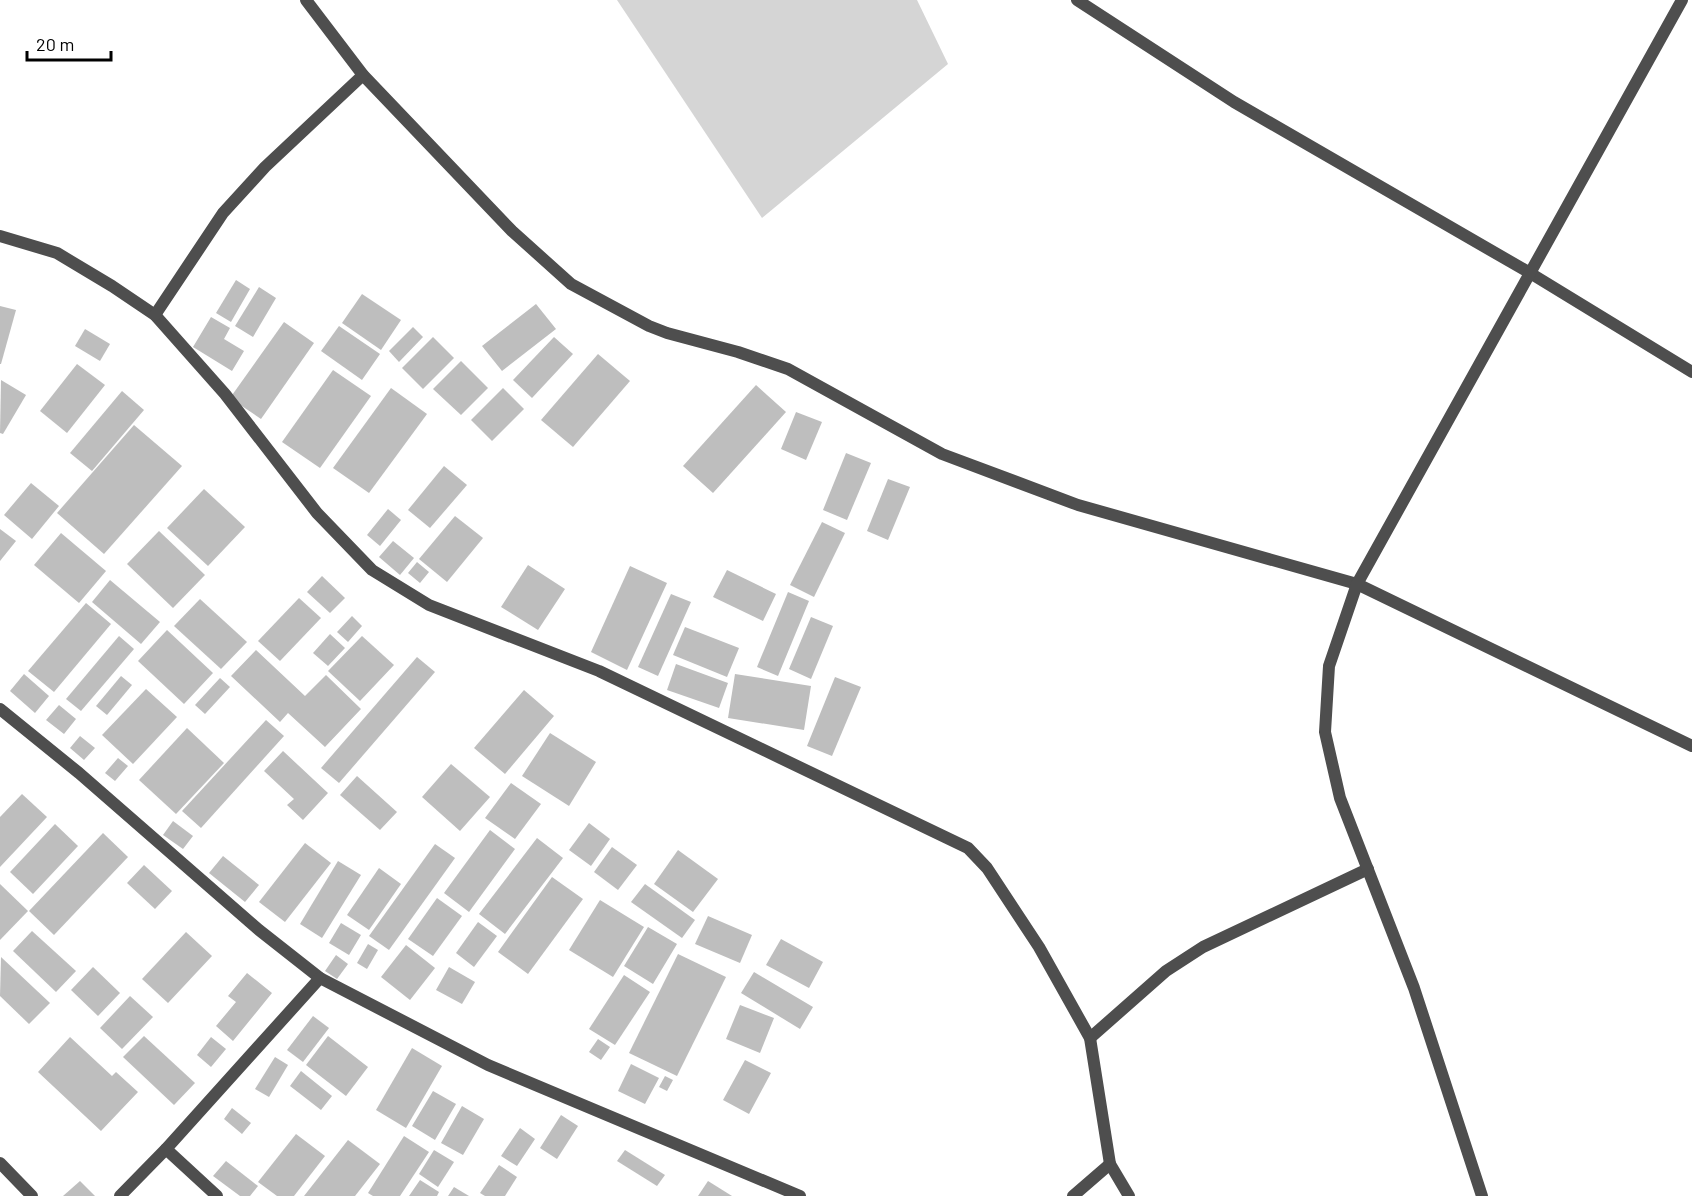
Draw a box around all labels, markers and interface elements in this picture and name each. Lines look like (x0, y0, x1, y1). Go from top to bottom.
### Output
scale bar (27, 24, 111, 62)
text: 20 m (36, 33, 74, 55)

